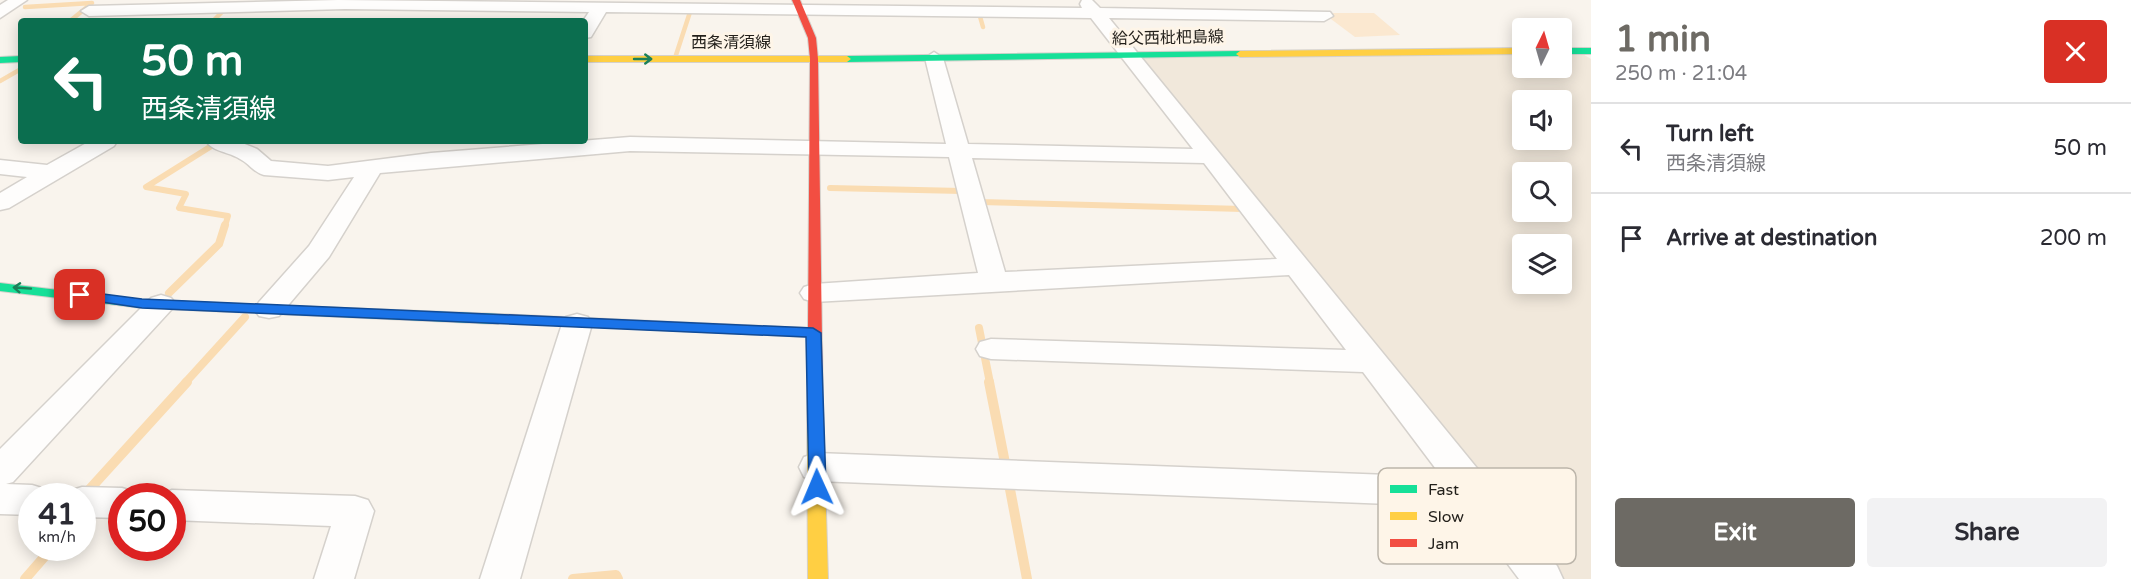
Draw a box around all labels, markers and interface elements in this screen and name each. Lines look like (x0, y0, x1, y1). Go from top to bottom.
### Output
north arrow (1512, 18, 1572, 78)
map controls (1512, 18, 1572, 294)
text: 1 min (1615, 18, 1711, 61)
button: close (2044, 20, 2107, 83)
street label: 給父西枇杷島線 (1112, 27, 1224, 49)
street label: 西条清須線 (691, 33, 771, 53)
text: 50 m (141, 36, 243, 87)
icon: left (42, 42, 120, 120)
one-way arrow (633, 53, 653, 65)
text: 250 m · 21:04 (1615, 62, 1747, 86)
button: sound (1512, 90, 1572, 150)
text: 西条清須線 (141, 93, 276, 126)
text: Turn left (1666, 121, 1754, 147)
icon: left (1615, 132, 1648, 165)
text: 50 m (2053, 135, 2107, 161)
text: 西条清須線 (1666, 152, 1766, 176)
button: search (1512, 162, 1572, 222)
icon: arrive (1615, 222, 1648, 255)
text: Arrive at destination (1666, 225, 1877, 251)
text: 200 m (2040, 225, 2107, 251)
button: layers (1512, 234, 1572, 294)
pin (54, 269, 105, 320)
icon: arrive (63, 278, 96, 311)
one-way arrow (12, 283, 32, 294)
position arrow (785, 455, 849, 519)
legend (1378, 468, 1576, 564)
text: Fast (1428, 480, 1459, 500)
speed limit sign: 50 (108, 483, 186, 561)
text: 41 (38, 496, 76, 533)
button: Exit (1615, 498, 1855, 567)
button: Share (1867, 498, 2107, 567)
text: Slow (1428, 507, 1464, 527)
text: km/h (38, 528, 76, 546)
text: Jam (1428, 534, 1459, 554)

